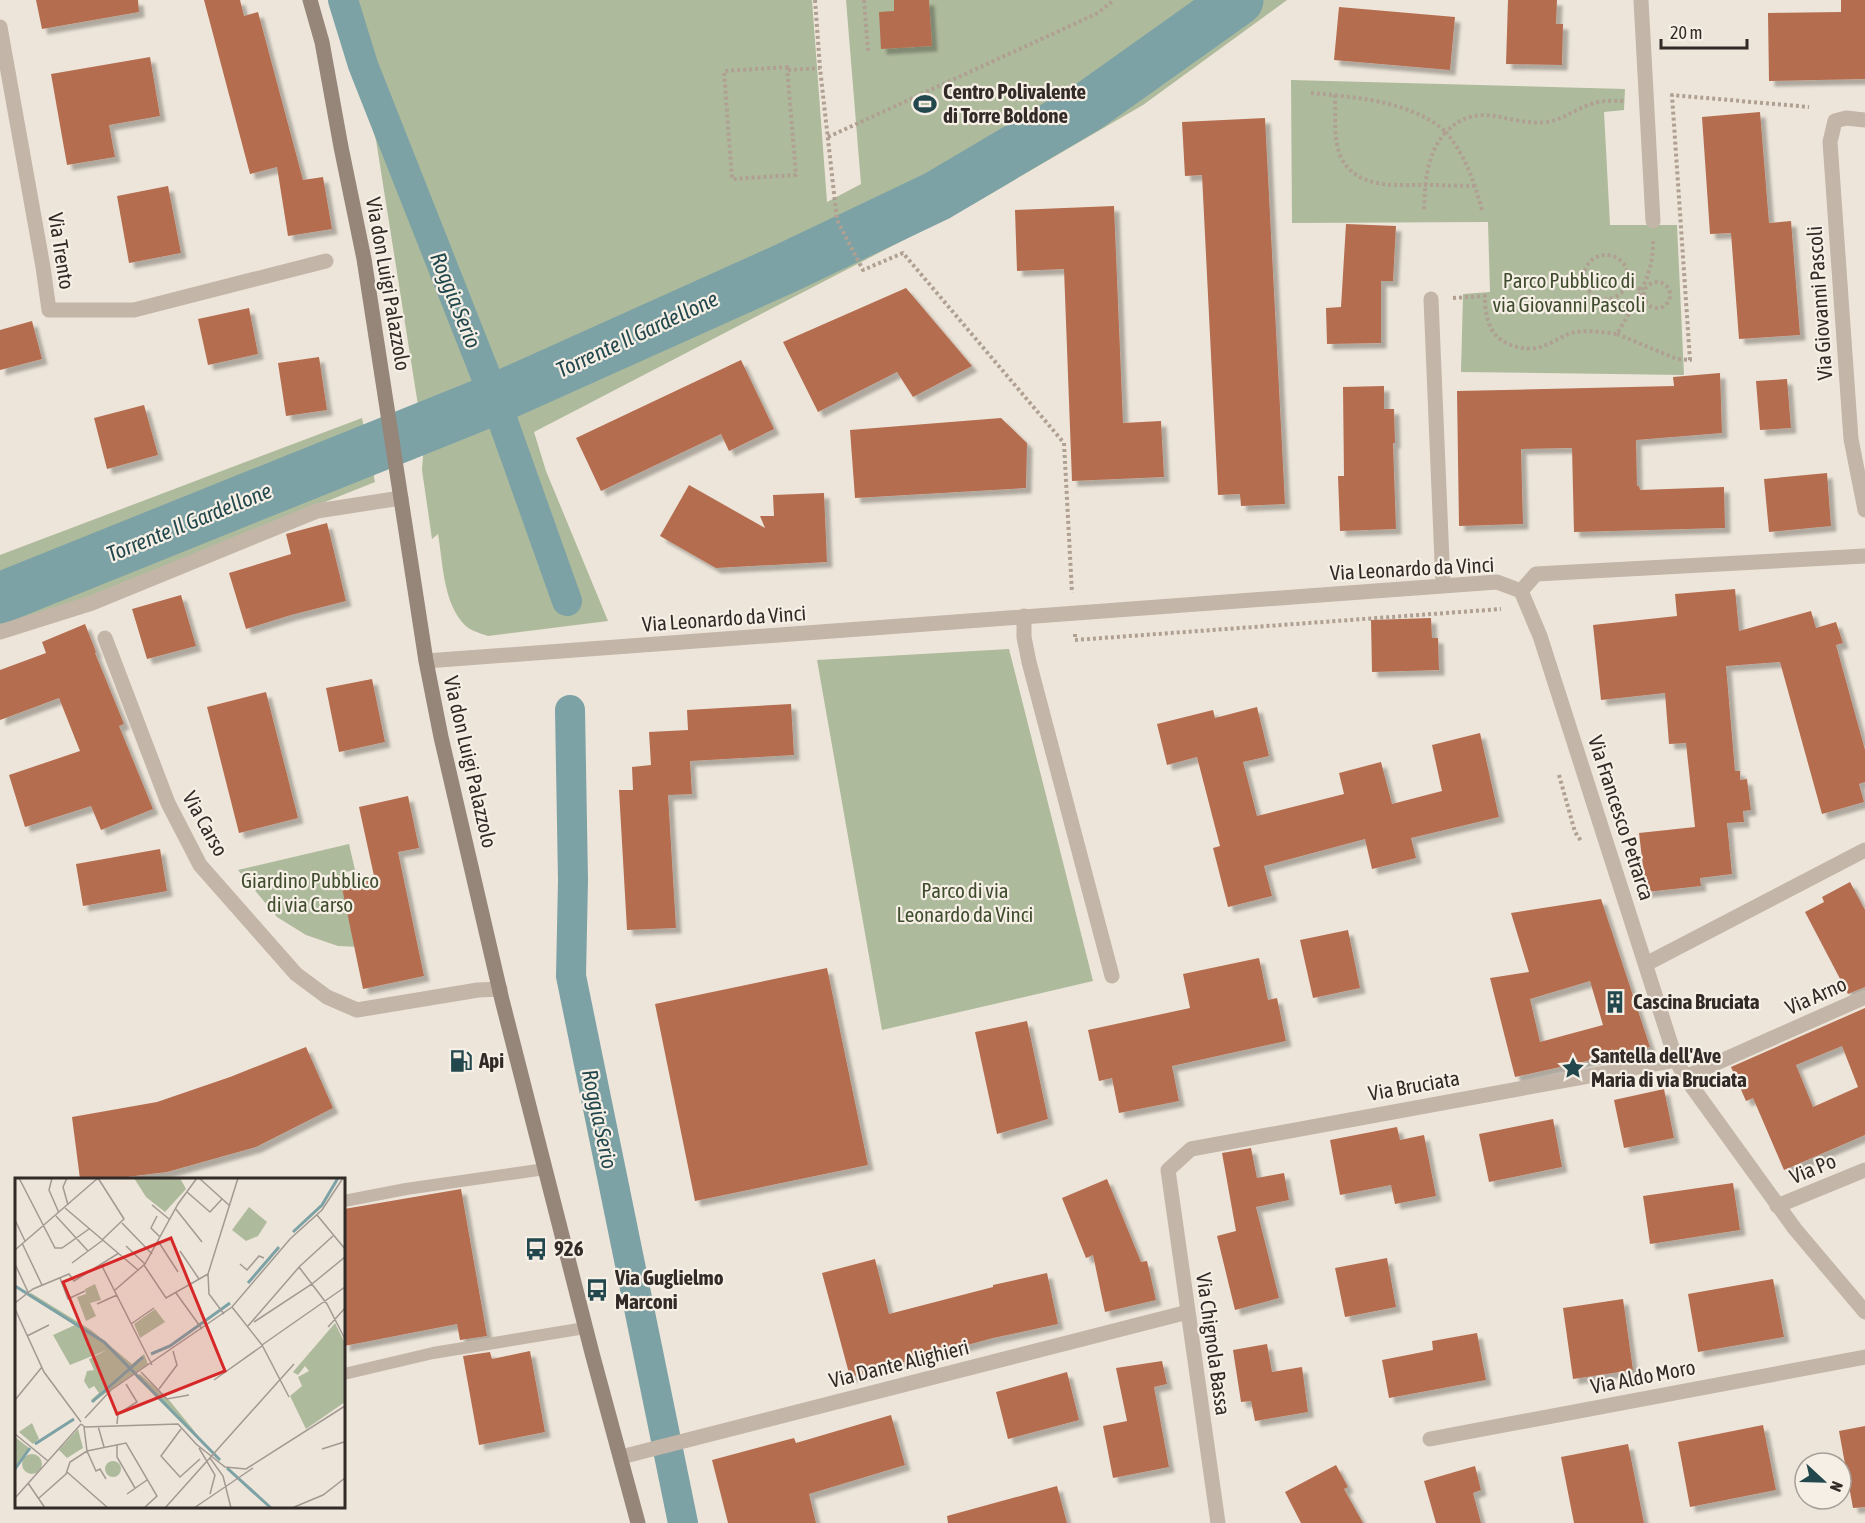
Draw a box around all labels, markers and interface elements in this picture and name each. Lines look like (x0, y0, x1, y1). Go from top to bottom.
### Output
scale bar (1661, 12, 1746, 50)
text: 20 m (1670, 22, 1702, 43)
place label: Centro Polivalente di Torre Boldone (943, 79, 1086, 127)
sports icon: Centro Polivalente di Torre Boldone (912, 91, 938, 117)
street label: Via don Luigi Palazzolo (362, 195, 416, 372)
street label: Via Trento (44, 211, 80, 291)
street label: Via Giovanni Pascoli (1802, 225, 1836, 381)
water label: Roggia Serio (425, 248, 487, 352)
park label: Parco Pubblico di via Giovanni Pascoli (1492, 268, 1646, 316)
water label: Torrente Il Gardellone (552, 285, 722, 383)
water label: Torrente Il Gardellone (103, 477, 275, 567)
street label: Via Leonardo da Vinci (1329, 552, 1495, 584)
street label: Via Leonardo da Vinci (641, 600, 807, 636)
street label: Via don Luigi Palazzolo (440, 674, 502, 850)
street label: Via Francesco Petrarca (1584, 732, 1660, 903)
street label: Via Carso (178, 787, 233, 860)
park label: Giardino Pubblico di via Carso (241, 868, 379, 916)
park label: Parco di via Leonardo da Vinci (897, 878, 1033, 926)
street label: Via Arno (1781, 971, 1850, 1019)
building icon: Cascina Bruciata (1602, 989, 1628, 1015)
place label: Cascina Bruciata (1633, 989, 1760, 1013)
place label: Santella dell'Ave Maria di via Bruciata (1591, 1043, 1747, 1091)
fuel station icon: Api (448, 1048, 474, 1074)
place label: Api (478, 1048, 504, 1072)
place icon: Santella dell'Ave Maria di via Bruciata (1560, 1055, 1586, 1081)
street label: Via Bruciata (1366, 1065, 1461, 1105)
water label: Roggia Serio (577, 1067, 623, 1171)
street label: Via Po (1786, 1148, 1839, 1188)
inset map (15, 1178, 345, 1508)
bus stop icon: 926 (523, 1236, 549, 1262)
place label: 926 (554, 1236, 584, 1260)
place label: Via Guglielmo Marconi (614, 1265, 724, 1313)
street label: Via Chignola Bassa (1192, 1271, 1236, 1417)
bus stop icon: Via Guglielmo Marconi (584, 1277, 610, 1303)
street label: Via Dante Alighieri (826, 1334, 971, 1392)
street label: Via Aldo Moro (1588, 1354, 1697, 1398)
north arrow (1793, 1451, 1853, 1511)
text: N (1827, 1479, 1847, 1494)

